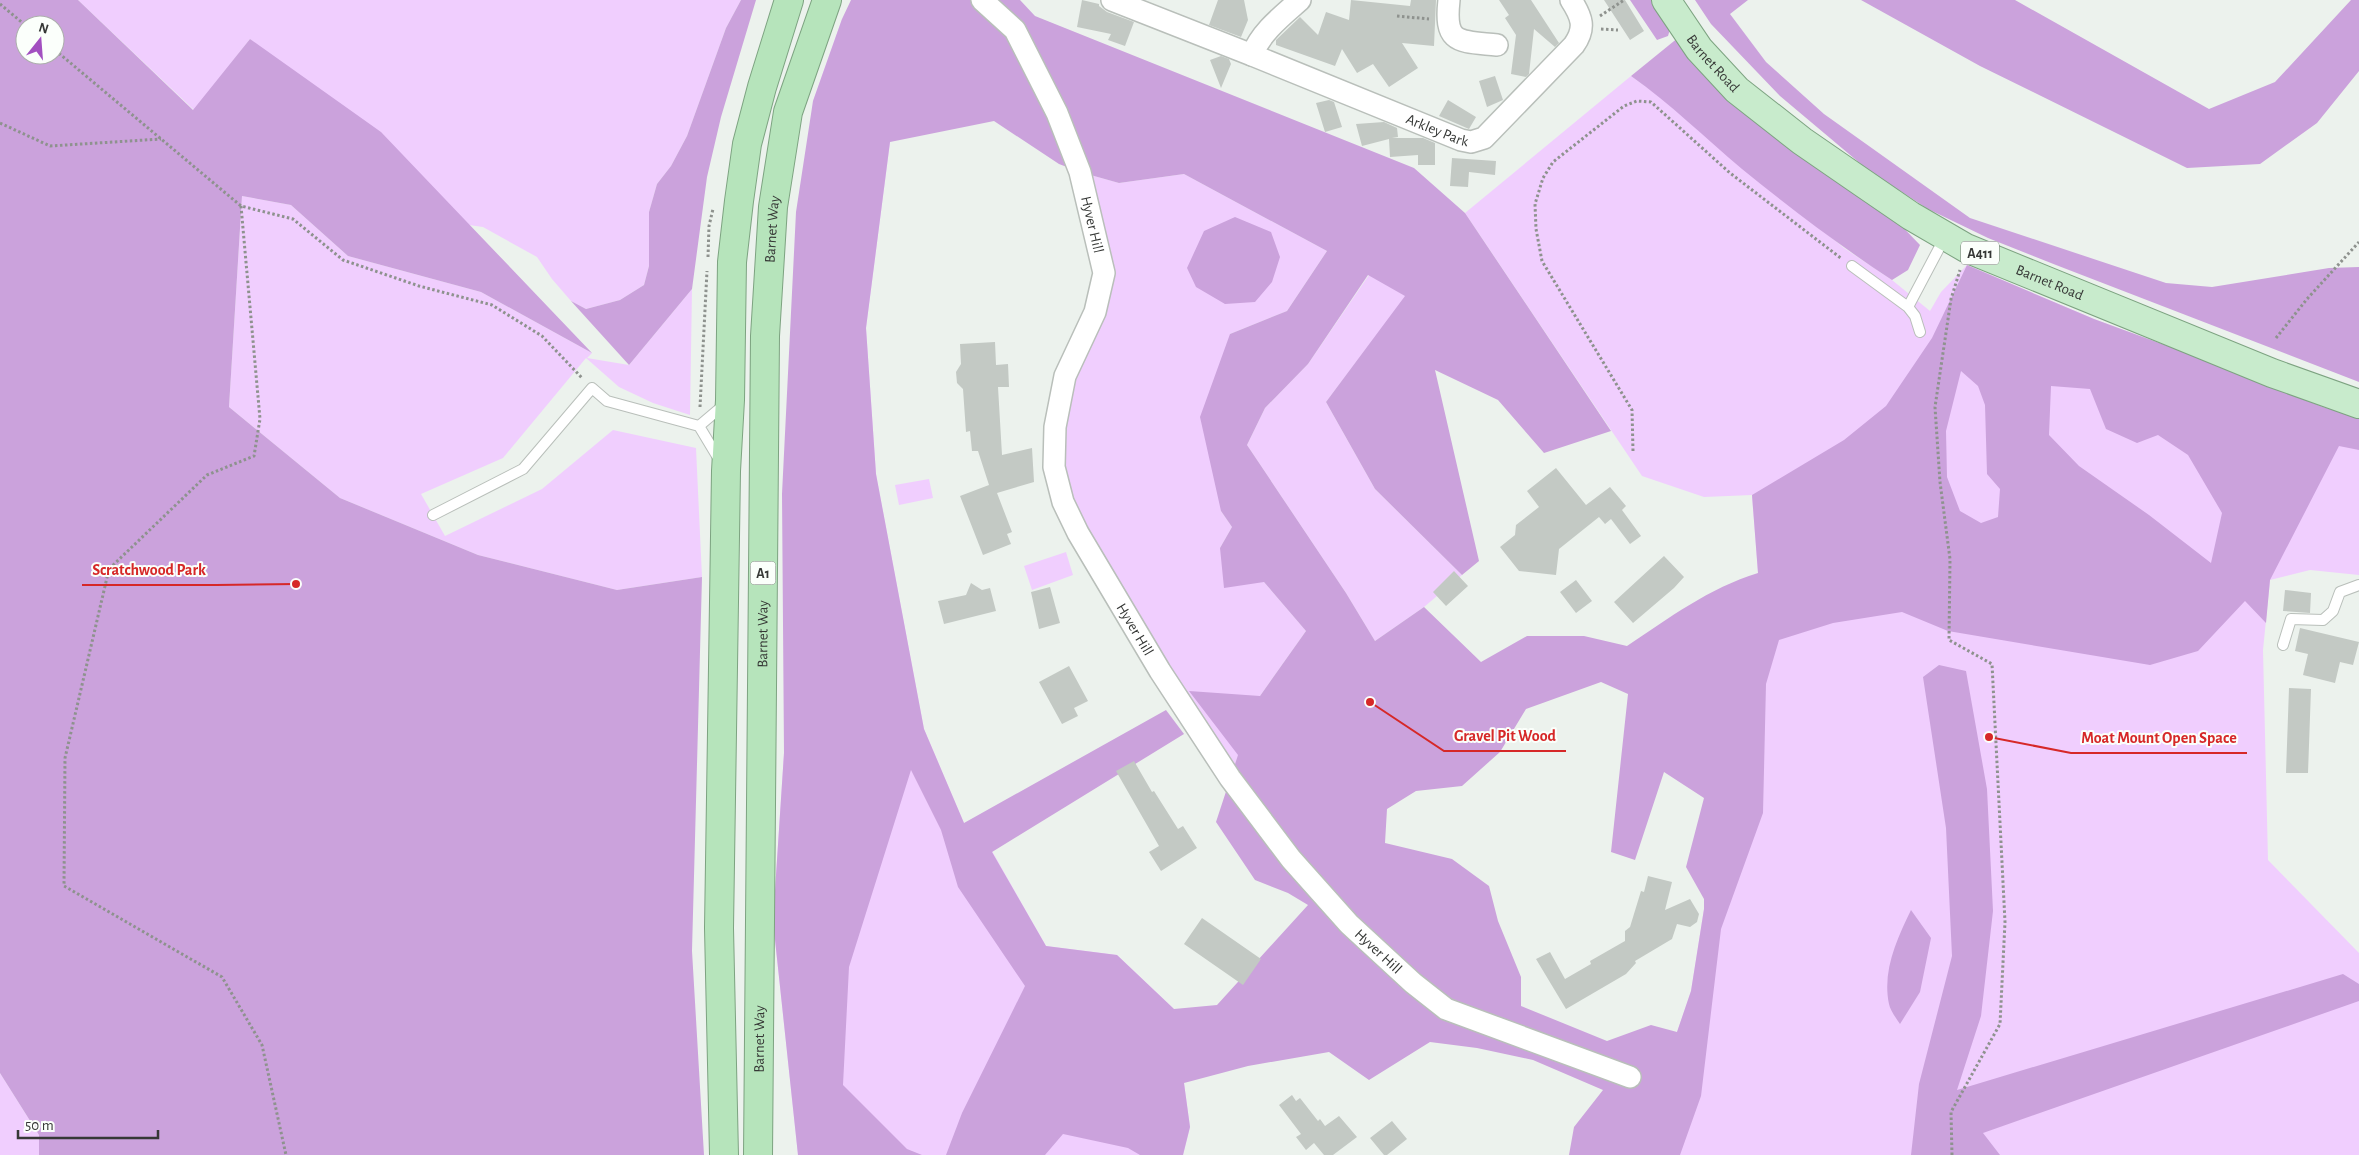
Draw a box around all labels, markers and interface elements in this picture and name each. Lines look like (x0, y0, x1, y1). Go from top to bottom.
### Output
north arrow (15, 15, 65, 65)
text: N (37, 20, 50, 37)
street label: Barnet Road (1684, 32, 1742, 95)
street label: Arkley Park (1404, 111, 1470, 149)
street label: Barnet Way (763, 194, 783, 263)
street label: Hyver Hill (1078, 195, 1106, 255)
road number: A411 (1961, 242, 1999, 264)
street label: Barnet Road (2014, 262, 2086, 303)
callout: Scratchwood Park (82, 554, 216, 585)
text: Scratchwood Park (92, 562, 206, 578)
road number: A1 (750, 562, 776, 584)
street label: Barnet Way (755, 600, 771, 668)
street label: Hyver Hill (1114, 601, 1156, 658)
callout: Gravel Pit Wood (1444, 720, 1566, 751)
callout: Moat Mount Open Space (2071, 722, 2247, 753)
text: Gravel Pit Wood (1454, 728, 1557, 744)
text: Moat Mount Open Space (2081, 730, 2237, 746)
street label: Hyver Hill (1352, 926, 1405, 977)
street label: Barnet Way (752, 1005, 767, 1073)
scale bar (18, 1108, 158, 1140)
text: 50 m (25, 1118, 54, 1133)

